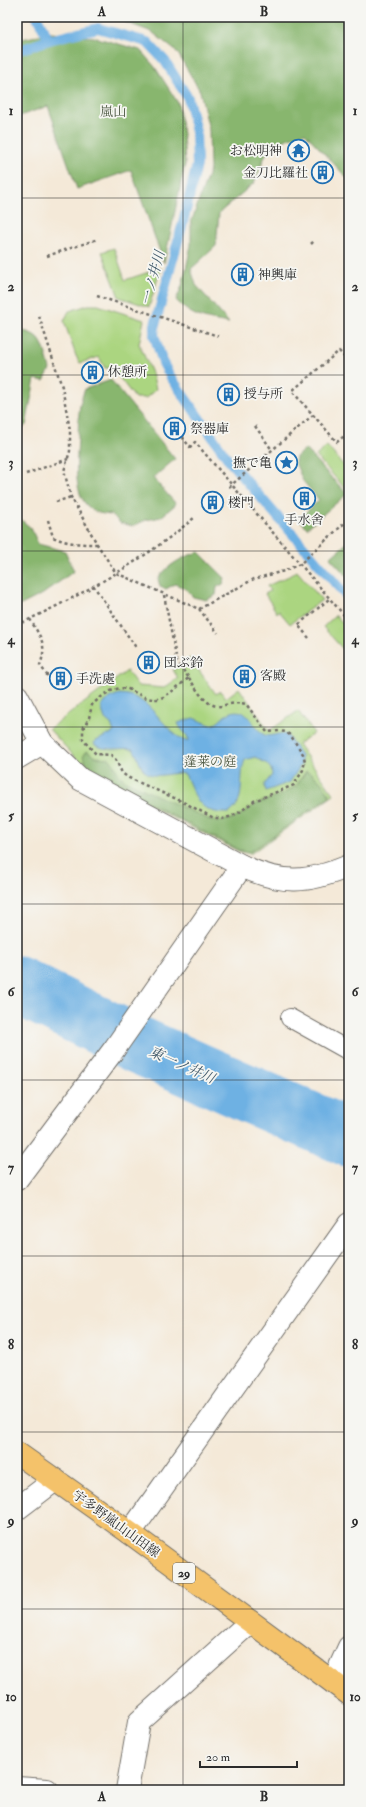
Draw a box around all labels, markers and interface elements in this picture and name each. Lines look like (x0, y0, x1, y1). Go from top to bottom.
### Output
text: A (97, 4, 107, 20)
text: B (260, 4, 268, 20)
text: 1 (9, 103, 14, 119)
text: 1 (353, 103, 358, 119)
park label: 嵐山 (100, 104, 126, 120)
temple icon: お松明神 (285, 138, 311, 164)
place label: お松明神 (230, 143, 282, 159)
building icon: 金刀比羅社 (310, 160, 336, 186)
place label: 金刀比羅社 (243, 165, 308, 181)
water label: 一ノ井川 (138, 247, 169, 307)
building icon: 神輿庫 (230, 262, 256, 288)
place label: 神輿庫 (258, 267, 297, 283)
text: 2 (8, 279, 15, 295)
text: 2 (352, 279, 359, 295)
building icon: 休憩所 (79, 359, 105, 385)
place label: 休憩所 (108, 364, 147, 380)
building icon: 授与所 (216, 381, 242, 407)
place label: 授与所 (244, 386, 283, 402)
building icon: 祭器庫 (162, 416, 188, 442)
place label: 祭器庫 (190, 421, 229, 437)
place icon: 撫で亀 (274, 450, 300, 476)
text: 3 (9, 455, 14, 471)
place label: 撫で亀 (233, 455, 272, 471)
text: 3 (353, 455, 358, 471)
building icon: 手水舍 (291, 485, 317, 511)
building icon: 楼門 (200, 490, 226, 516)
place label: 楼門 (228, 495, 254, 511)
place label: 手水舍 (284, 512, 324, 528)
text: 4 (6, 632, 15, 648)
text: 4 (350, 632, 359, 648)
building icon: 団ぶ鈴 (136, 650, 162, 676)
place label: 団ぶ鈴 (164, 655, 203, 671)
building icon: 客殿 (231, 663, 257, 689)
building icon: 手洗處 (47, 666, 73, 692)
place label: 客殿 (260, 668, 286, 684)
place label: 手洗處 (76, 671, 115, 687)
park label: 蓬莱の庭 (184, 754, 236, 770)
text: 5 (8, 808, 14, 824)
text: 5 (352, 808, 358, 824)
text: 6 (8, 984, 16, 1000)
text: 6 (352, 984, 360, 1000)
water label: 東一ノ井川 (147, 1043, 219, 1088)
text: 7 (8, 1160, 15, 1176)
text: 7 (352, 1160, 359, 1176)
text: 8 (8, 1337, 14, 1353)
text: 8 (352, 1337, 358, 1353)
street label: 宇多野嵐山山田線 (69, 1487, 163, 1561)
text: 9 (6, 1513, 15, 1529)
text: 9 (350, 1513, 359, 1529)
road number: 29 (173, 1563, 195, 1583)
text: 10 (5, 1689, 17, 1705)
text: 10 (349, 1689, 361, 1705)
scale bar (200, 1743, 297, 1769)
text: 20 m (206, 1750, 231, 1765)
text: A (97, 1789, 107, 1805)
text: B (260, 1789, 268, 1805)

